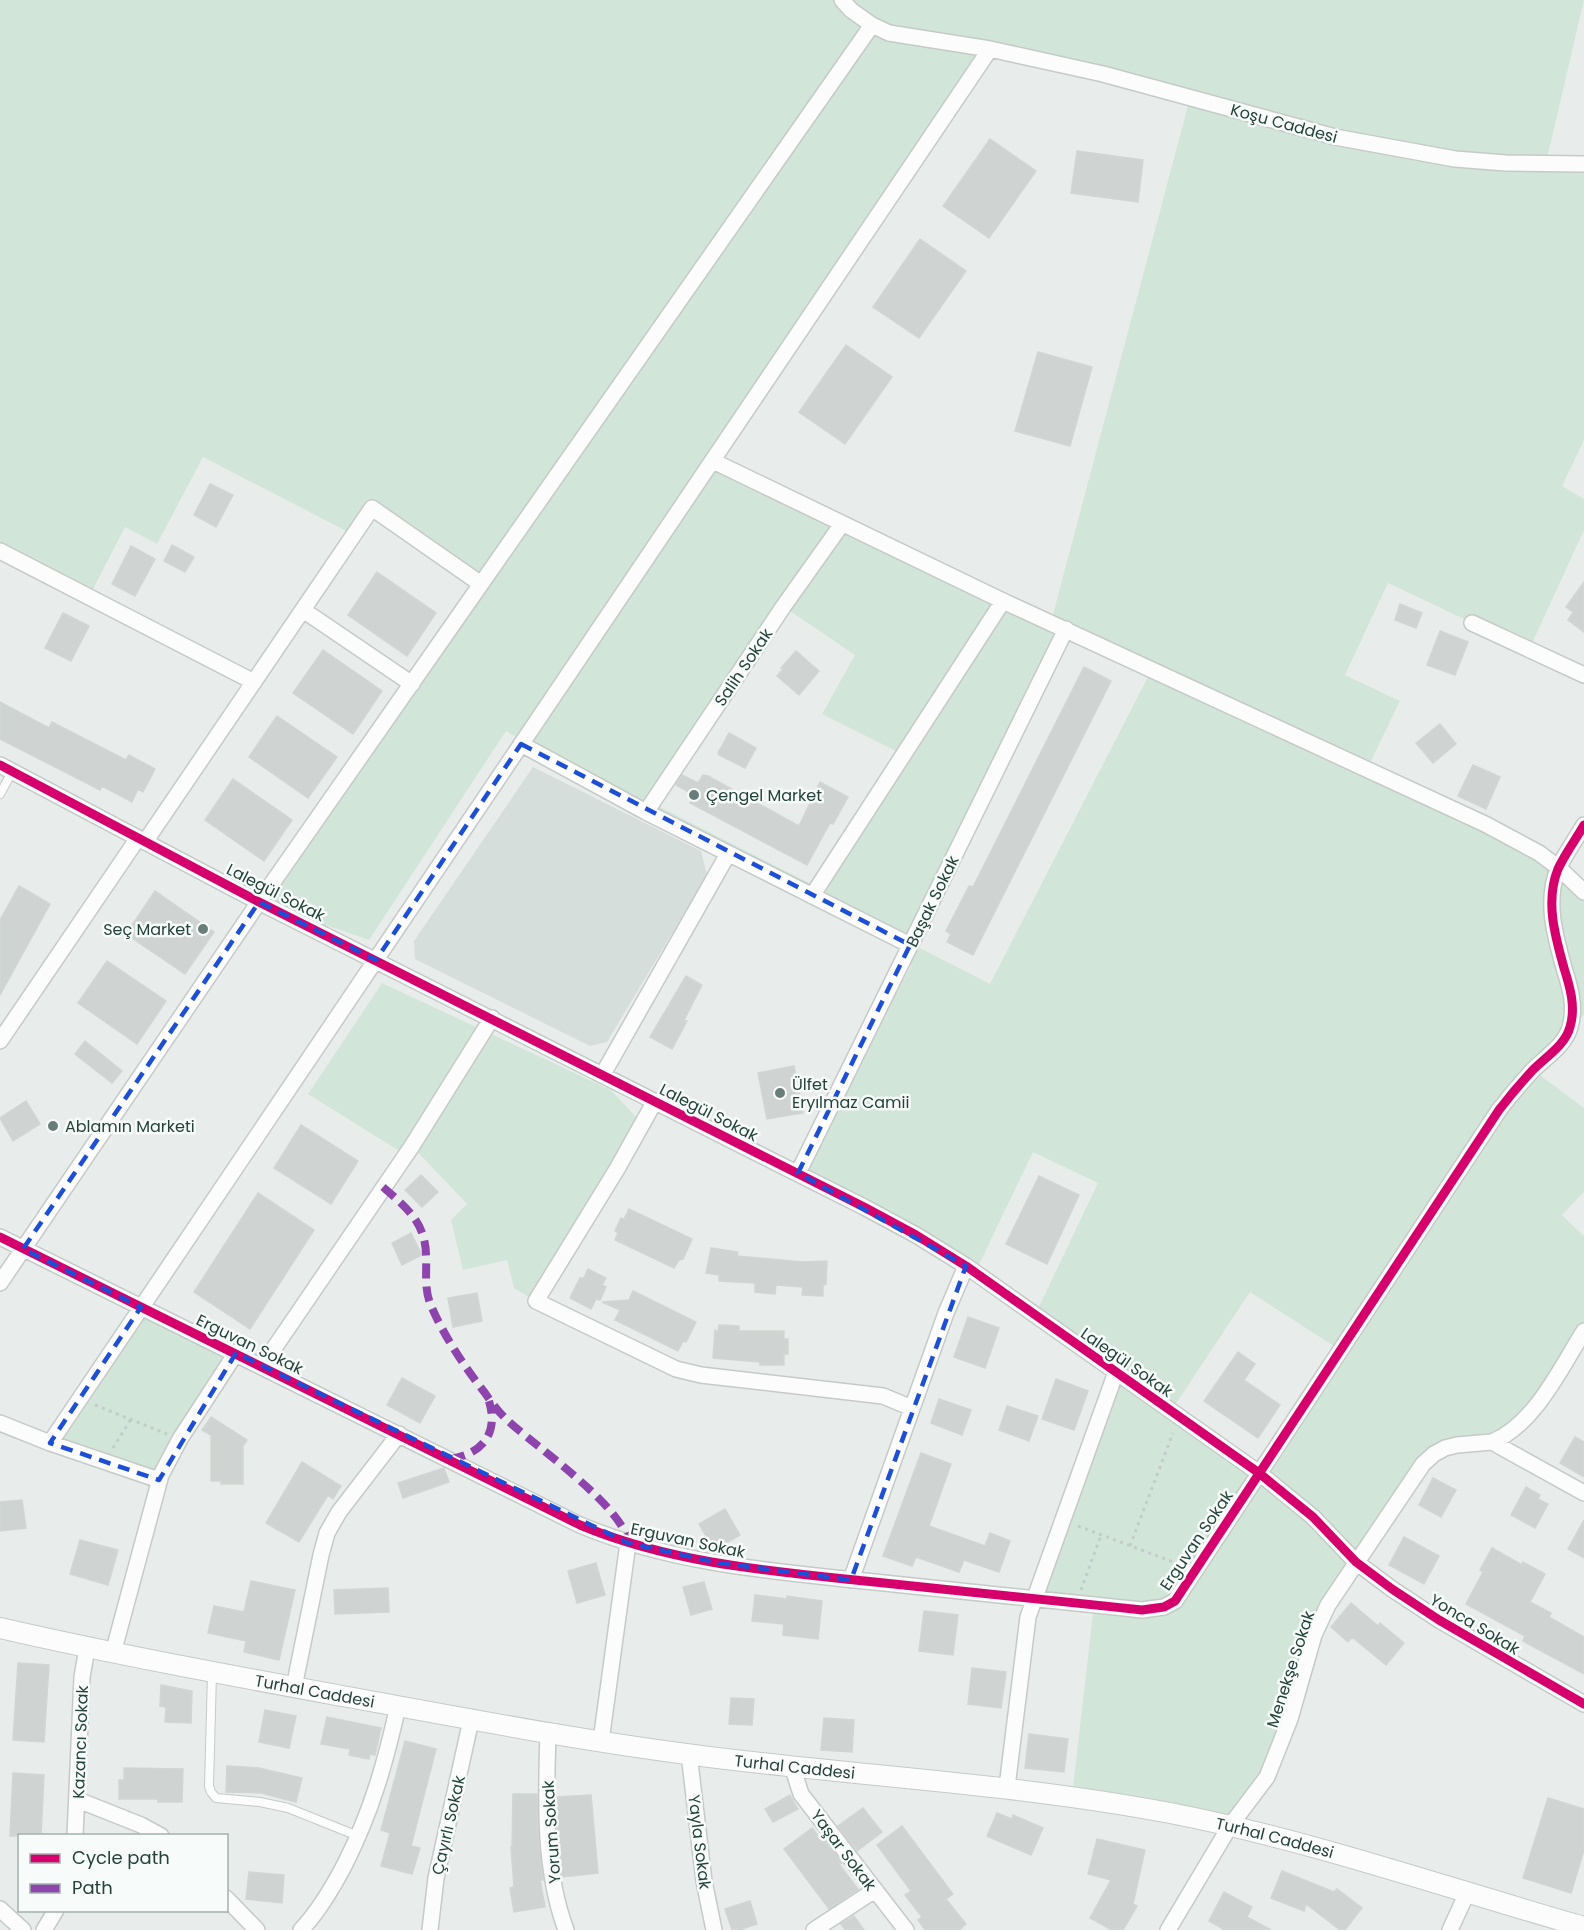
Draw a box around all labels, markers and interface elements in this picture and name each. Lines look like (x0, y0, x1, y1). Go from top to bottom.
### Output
street label: Koşu Caddesi (1228, 98, 1340, 149)
street label: Salih Sokak (709, 623, 778, 711)
place label: Çengel Market (706, 784, 822, 807)
marker: Çengel Market (687, 788, 701, 802)
street label: Başak Sokak (900, 851, 965, 951)
street label: Lalegül Sokak (223, 858, 330, 928)
place label: Seç Market (103, 918, 191, 941)
marker: Seç Market (196, 922, 210, 936)
place label: Ülfet Eryılmaz Camii (792, 1073, 909, 1114)
street label: Lalegül Sokak (656, 1078, 763, 1148)
marker: Ülfet Eryılmaz Camii (773, 1086, 787, 1100)
place label: Ablamın Marketi (65, 1115, 195, 1138)
marker: Ablamın Marketi (46, 1119, 60, 1133)
street label: Erguvan Sokak (192, 1309, 308, 1381)
street label: Lalegül Sokak (1076, 1322, 1178, 1403)
street label: Erguvan Sokak (1154, 1485, 1239, 1595)
street label: Erguvan Sokak (629, 1517, 748, 1564)
street label: Yonca Sokak (1425, 1588, 1525, 1661)
street label: Menekşe Sokak (1261, 1607, 1320, 1731)
street label: Turhal Caddesi (253, 1669, 376, 1714)
street label: Kazancı Sokak (67, 1684, 94, 1799)
street label: Turhal Caddesi (733, 1749, 856, 1785)
street label: Çayırlı Sokak (426, 1773, 471, 1877)
street label: Yorum Sokak (536, 1779, 567, 1884)
street label: Yayla Sokak (682, 1793, 717, 1891)
street label: Yaşar Sokak (805, 1805, 882, 1896)
street label: Turhal Caddesi (1213, 1812, 1336, 1864)
legend (18, 1834, 228, 1912)
text: Cycle path (72, 1845, 170, 1870)
text: Path (72, 1875, 113, 1900)

